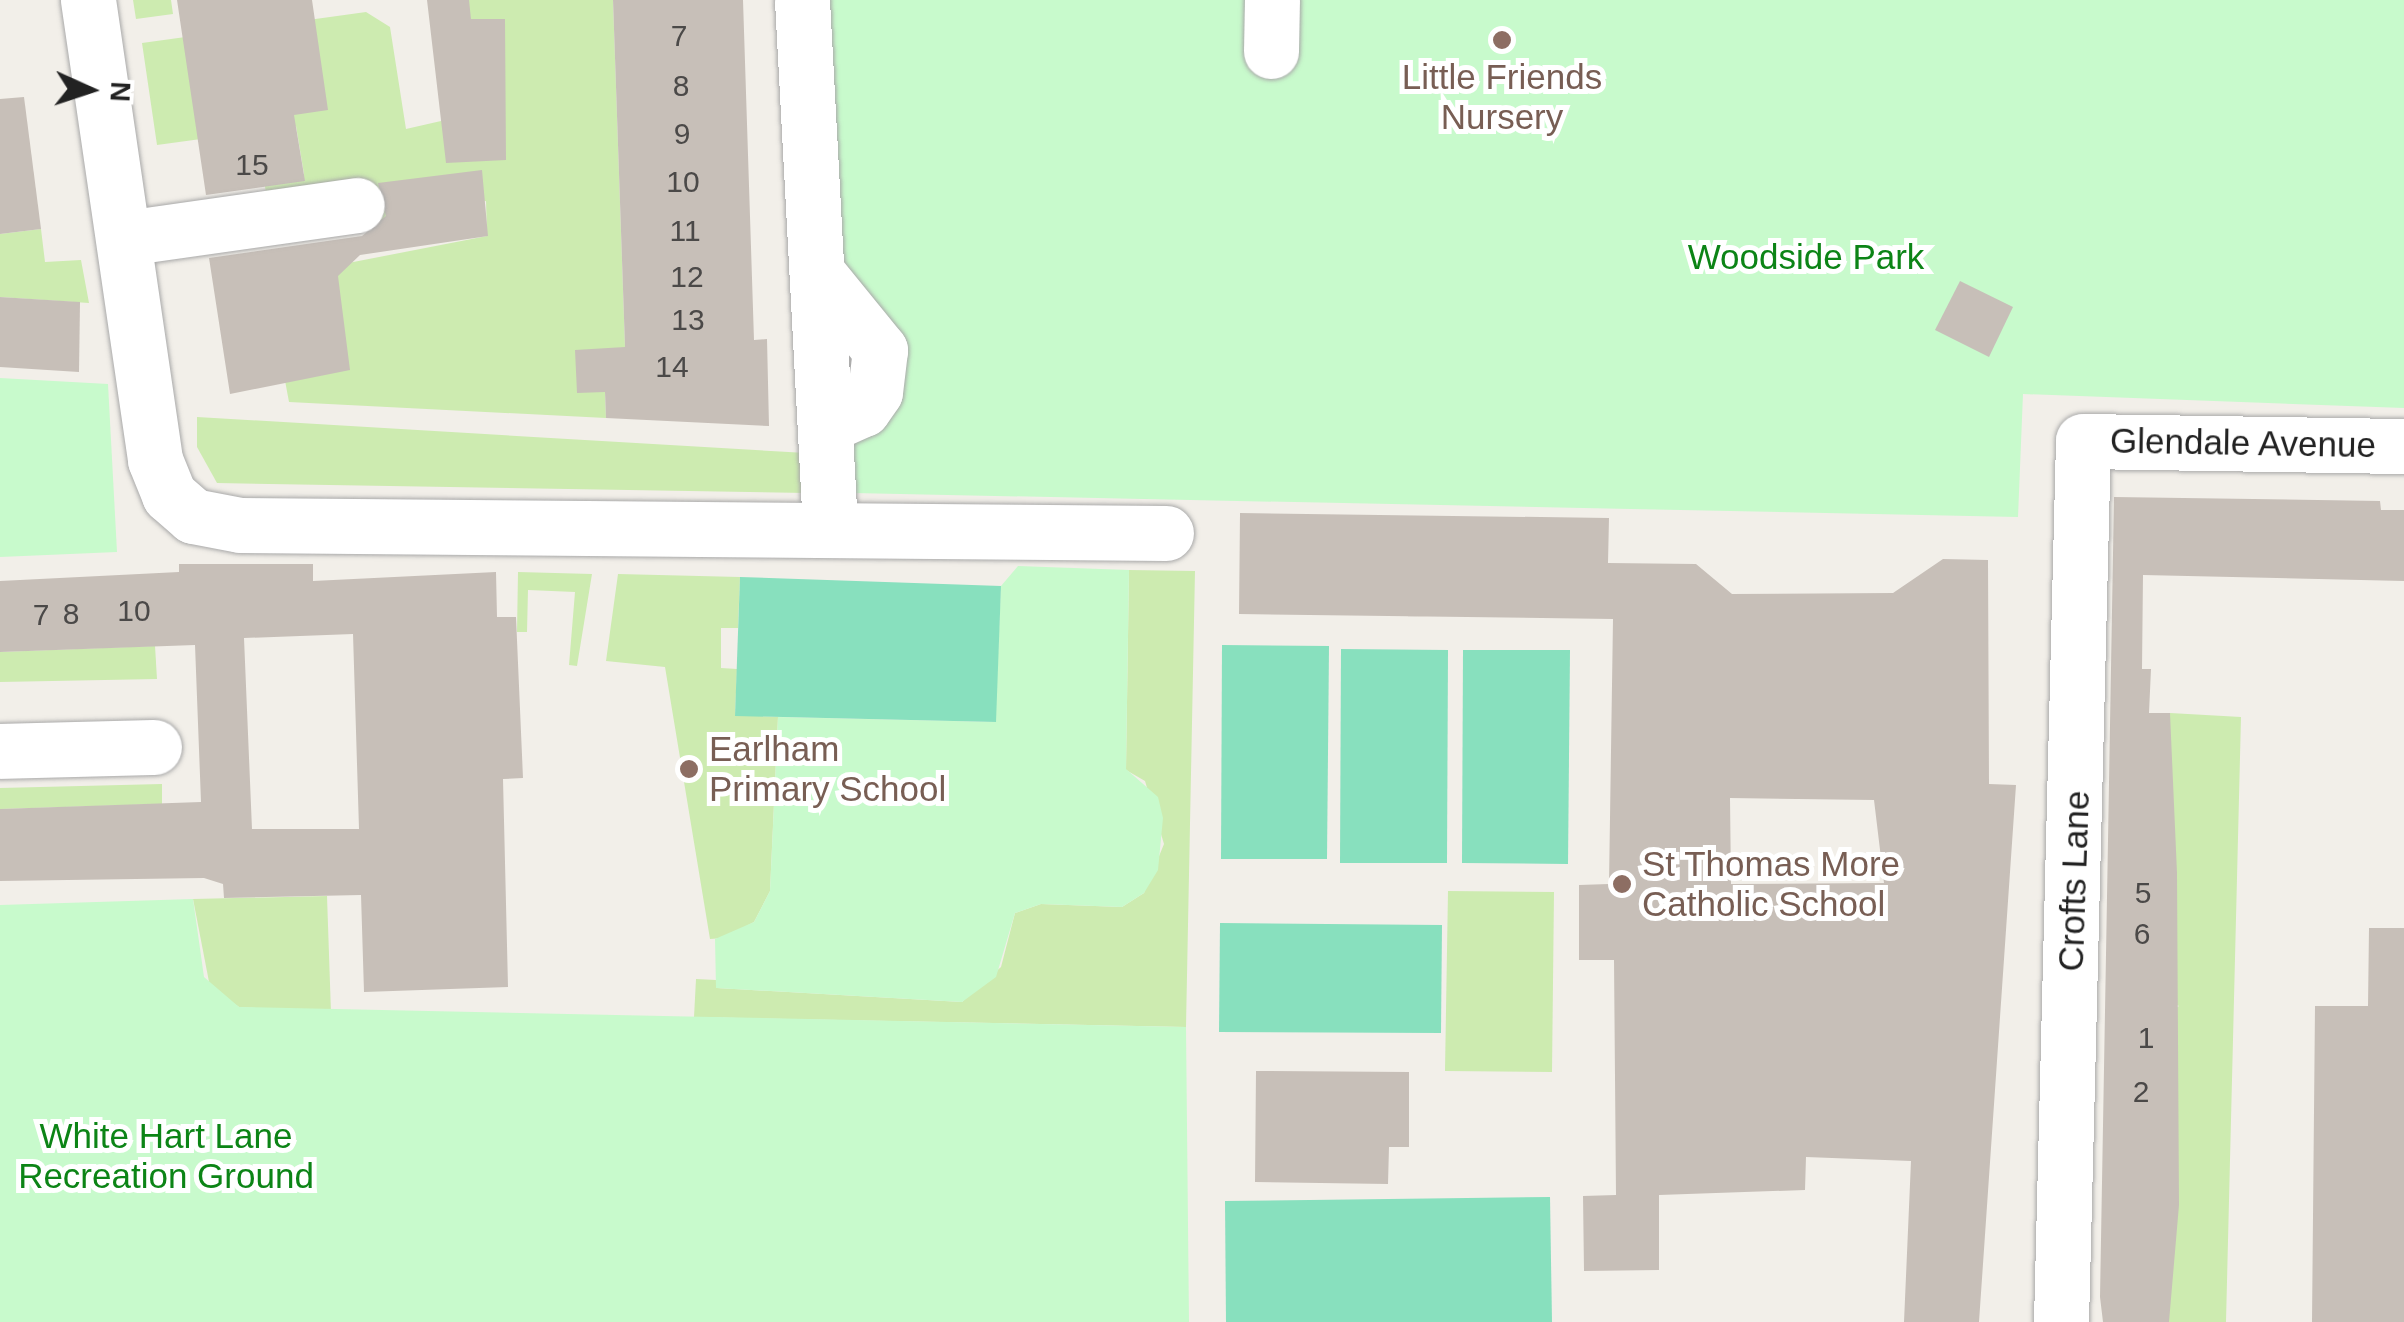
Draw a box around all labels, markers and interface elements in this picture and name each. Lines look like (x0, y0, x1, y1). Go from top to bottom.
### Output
house number: 7 (671, 18, 687, 54)
marker: Little Friends Nursery (1491, 29, 1513, 51)
north arrow (40, 40, 140, 140)
place label: Little Friends Nursery (1402, 56, 1602, 138)
house number: 8 (673, 68, 689, 104)
text: N (104, 81, 136, 103)
house number: 9 (674, 116, 690, 152)
house number: 15 (235, 147, 269, 183)
house number: 10 (666, 164, 700, 200)
house number: 11 (669, 213, 701, 249)
park label: Woodside Park (1688, 236, 1924, 278)
house number: 12 (670, 259, 704, 295)
house number: 13 (671, 302, 705, 338)
house number: 14 (655, 349, 689, 385)
street label: Glendale Avenue (2109, 420, 2377, 466)
house number: 10 (117, 593, 151, 629)
house number: 8 (63, 596, 79, 632)
house number: 7 (33, 597, 49, 633)
place label: Earlham Primary School (709, 728, 946, 810)
marker: Earlham Primary School (678, 758, 700, 780)
street label: Crofts Lane (2050, 790, 2098, 972)
place label: St Thomas More Catholic School (1642, 843, 1901, 925)
marker: St Thomas More Catholic School (1611, 873, 1633, 895)
house number: 5 (2135, 875, 2151, 911)
house number: 6 (2134, 916, 2150, 952)
house number: 1 (2138, 1020, 2154, 1056)
house number: 2 (2133, 1074, 2149, 1110)
park label: White Hart Lane Recreation Ground (18, 1115, 314, 1197)

